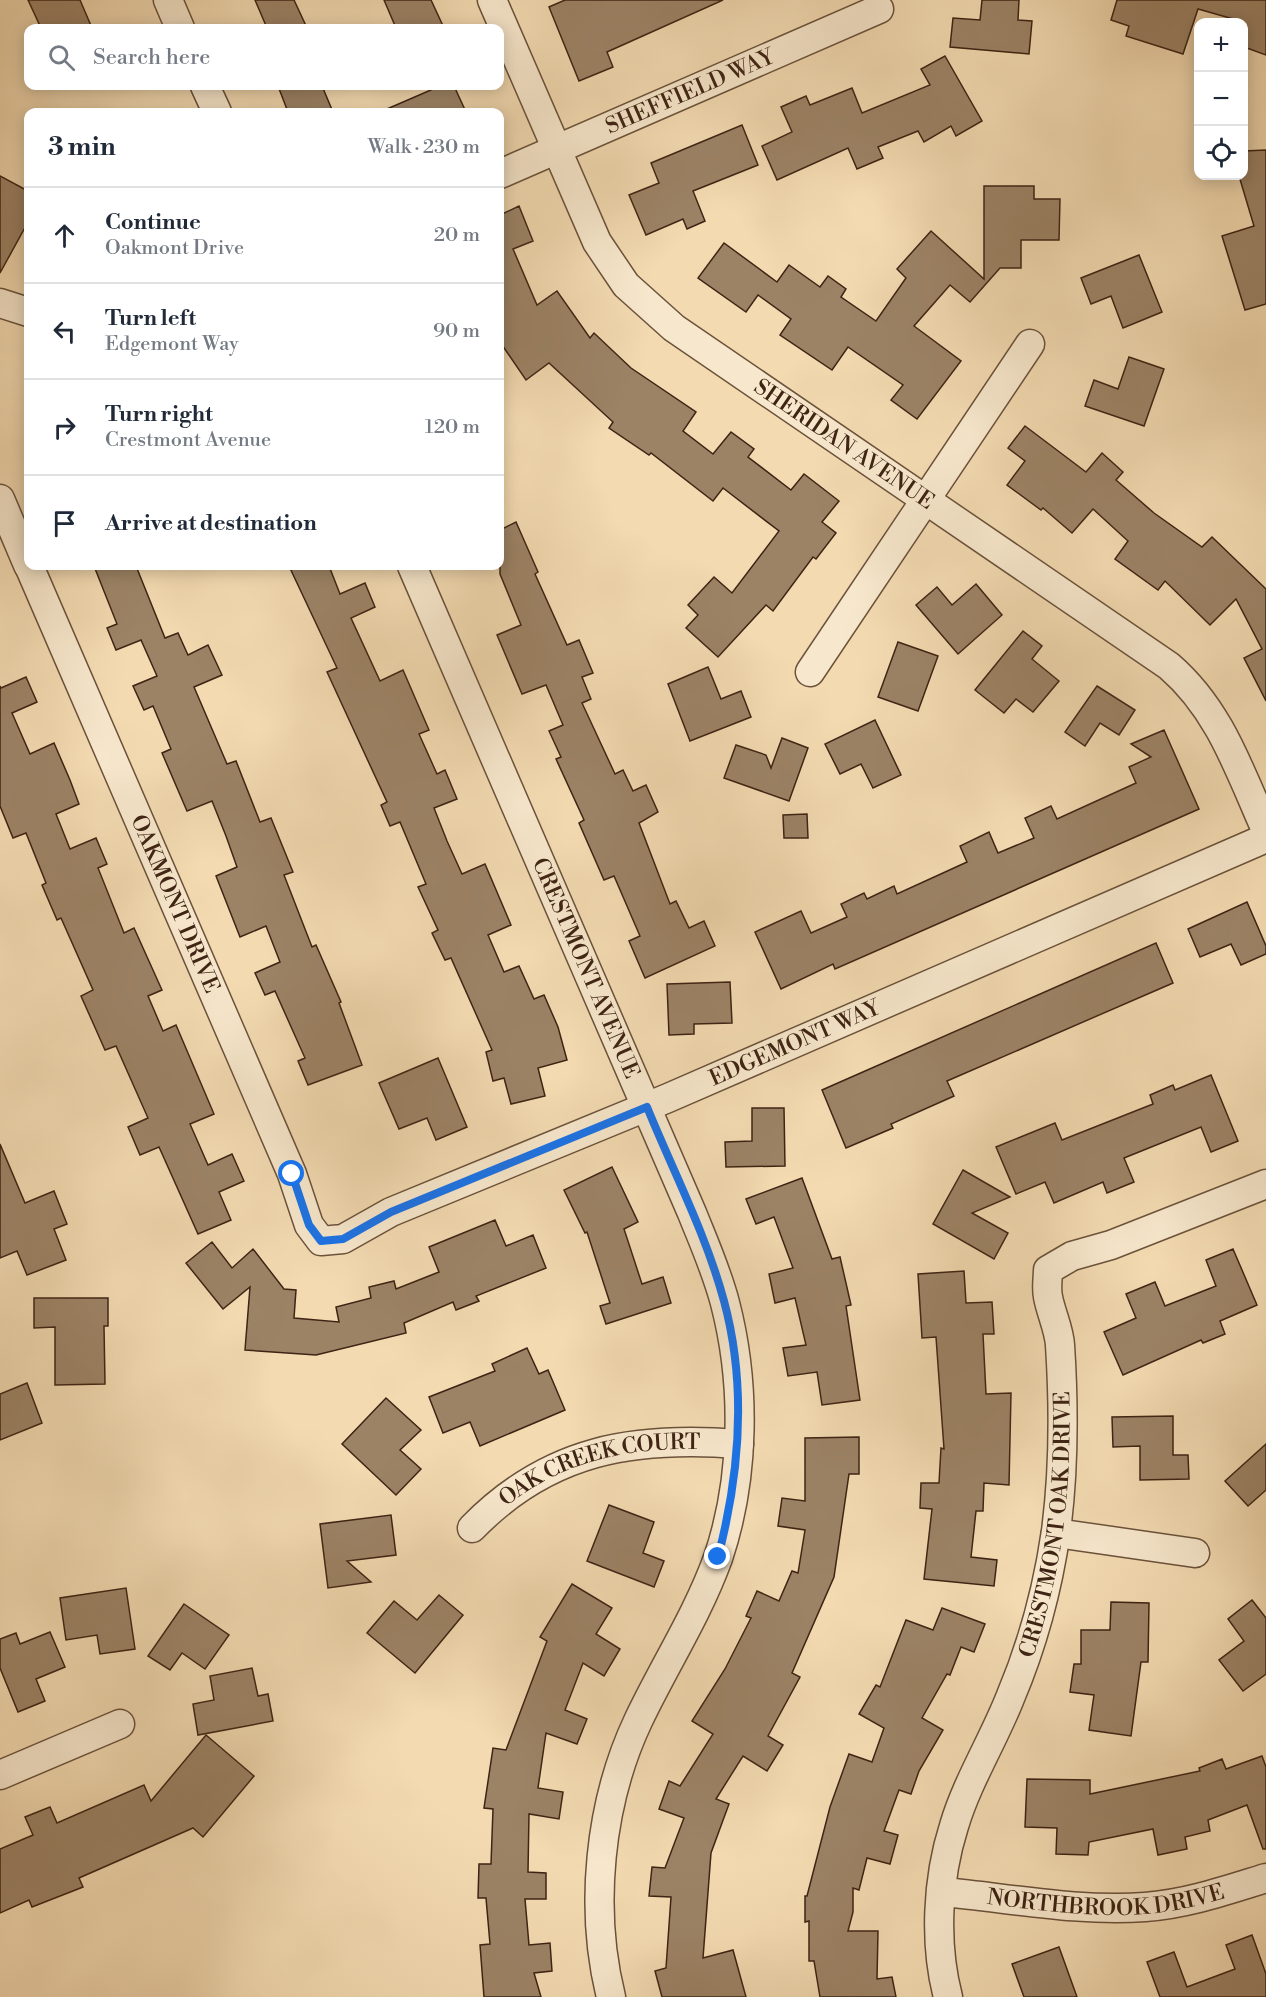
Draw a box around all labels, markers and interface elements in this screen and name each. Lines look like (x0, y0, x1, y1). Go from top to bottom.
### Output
map controls (1194, 18, 1248, 180)
button: + (1194, 18, 1248, 72)
search box (24, 24, 504, 90)
icon: search (45, 41, 78, 74)
street label: SHEFFIELD WAY (601, 42, 780, 140)
text: Search here (93, 44, 210, 71)
button: − (1194, 72, 1248, 126)
button: locate (1194, 126, 1248, 180)
text: 3 min (48, 131, 116, 163)
text: Walk · 230 m (368, 135, 480, 160)
text: Continue (105, 209, 201, 236)
icon: ahead (48, 219, 81, 252)
text: 20 m (434, 223, 480, 248)
text: Oakmont Drive (105, 236, 244, 261)
text: Turn left (105, 305, 196, 332)
icon: left (48, 315, 81, 348)
text: 90 m (433, 319, 480, 344)
text: Edgemont Way (105, 332, 239, 357)
street label: SHERIDAN AVENUE (749, 373, 939, 515)
text: Turn right (105, 401, 213, 428)
icon: right (48, 411, 81, 444)
text: 120 m (425, 415, 480, 440)
text: Crestmont Avenue (105, 428, 271, 453)
icon: arrive (48, 507, 81, 540)
text: Arrive at destination (105, 510, 317, 537)
street label: OAKMONT DRIVE (125, 811, 226, 997)
street label: CRESTMONT AVENUE (526, 854, 646, 1082)
street label: EDGEMONT WAY (705, 993, 886, 1092)
route start (278, 1160, 304, 1186)
street label: CRESTMONT OAK DRIVE (1013, 1391, 1076, 1661)
street label: OAK CREEK COURT (493, 1428, 701, 1512)
route end (704, 1543, 730, 1569)
street label: NORTHBROOK DRIVE (986, 1878, 1227, 1922)

